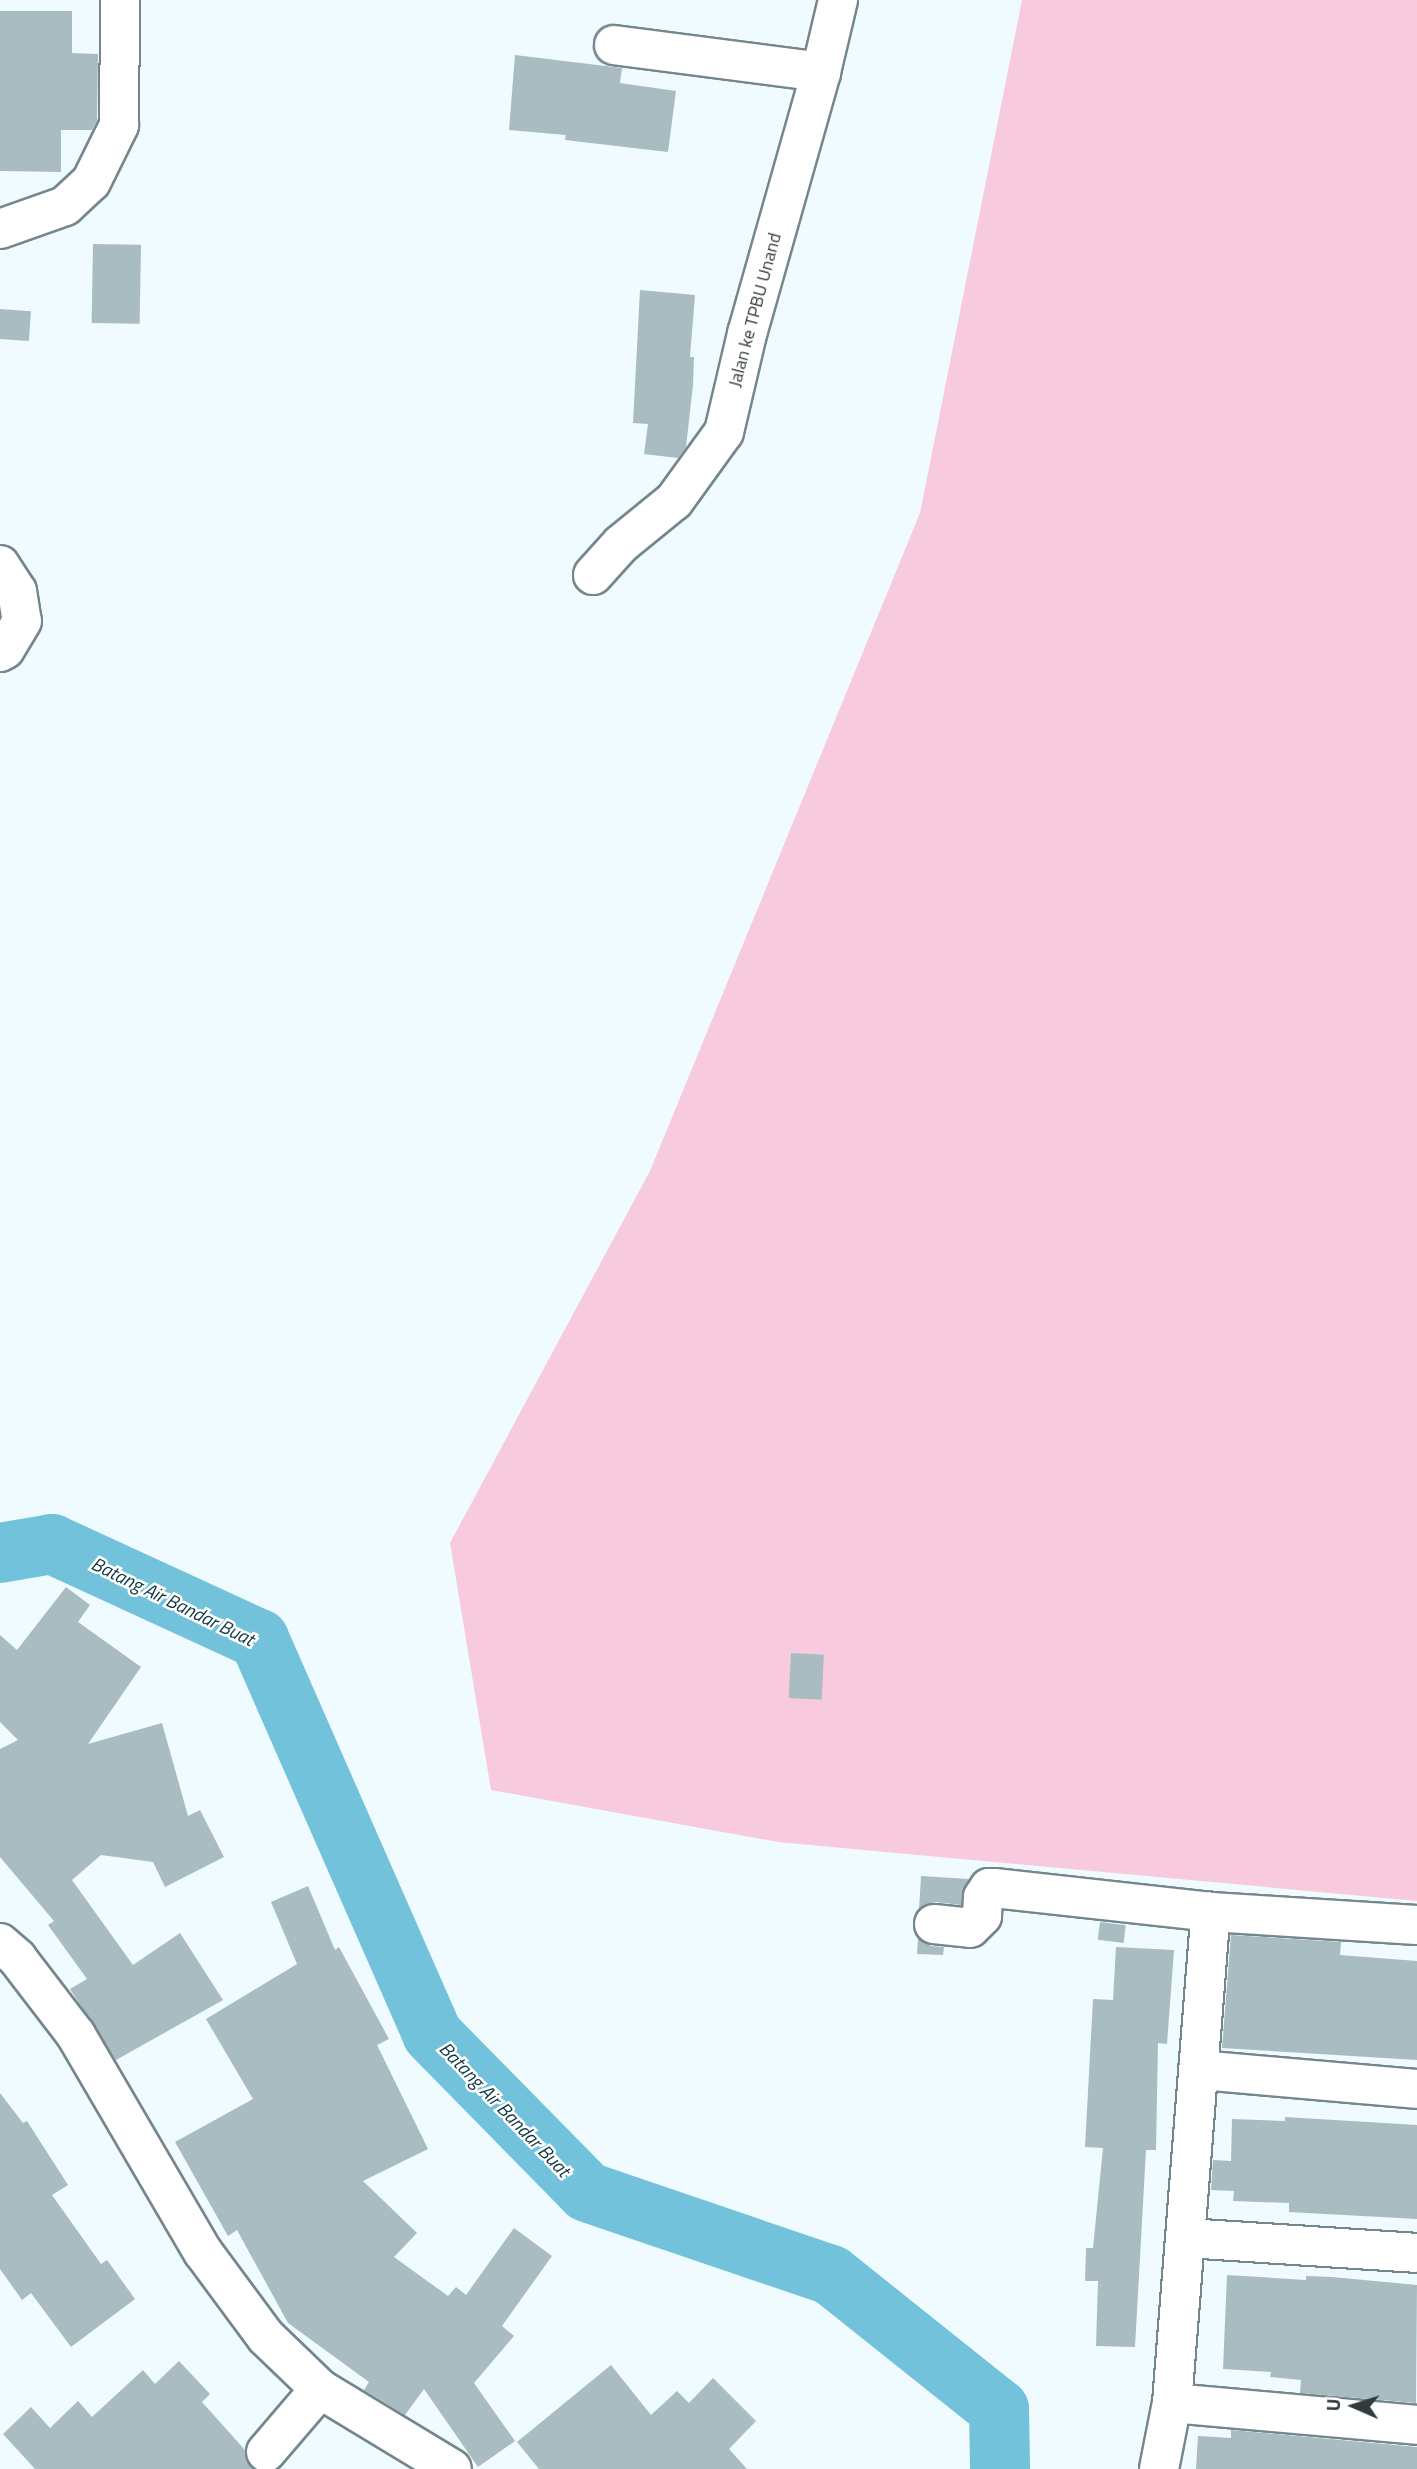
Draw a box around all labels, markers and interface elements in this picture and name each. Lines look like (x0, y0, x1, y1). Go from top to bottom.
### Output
street label: Jalan ke TPBU Unand (724, 231, 786, 389)
water label: Batang Air Bandar Buat (88, 1552, 258, 1650)
water label: Batang Air Bandar Buat (435, 2037, 575, 2181)
north arrow (1319, 2371, 1389, 2441)
text: U (1318, 2398, 1347, 2412)

